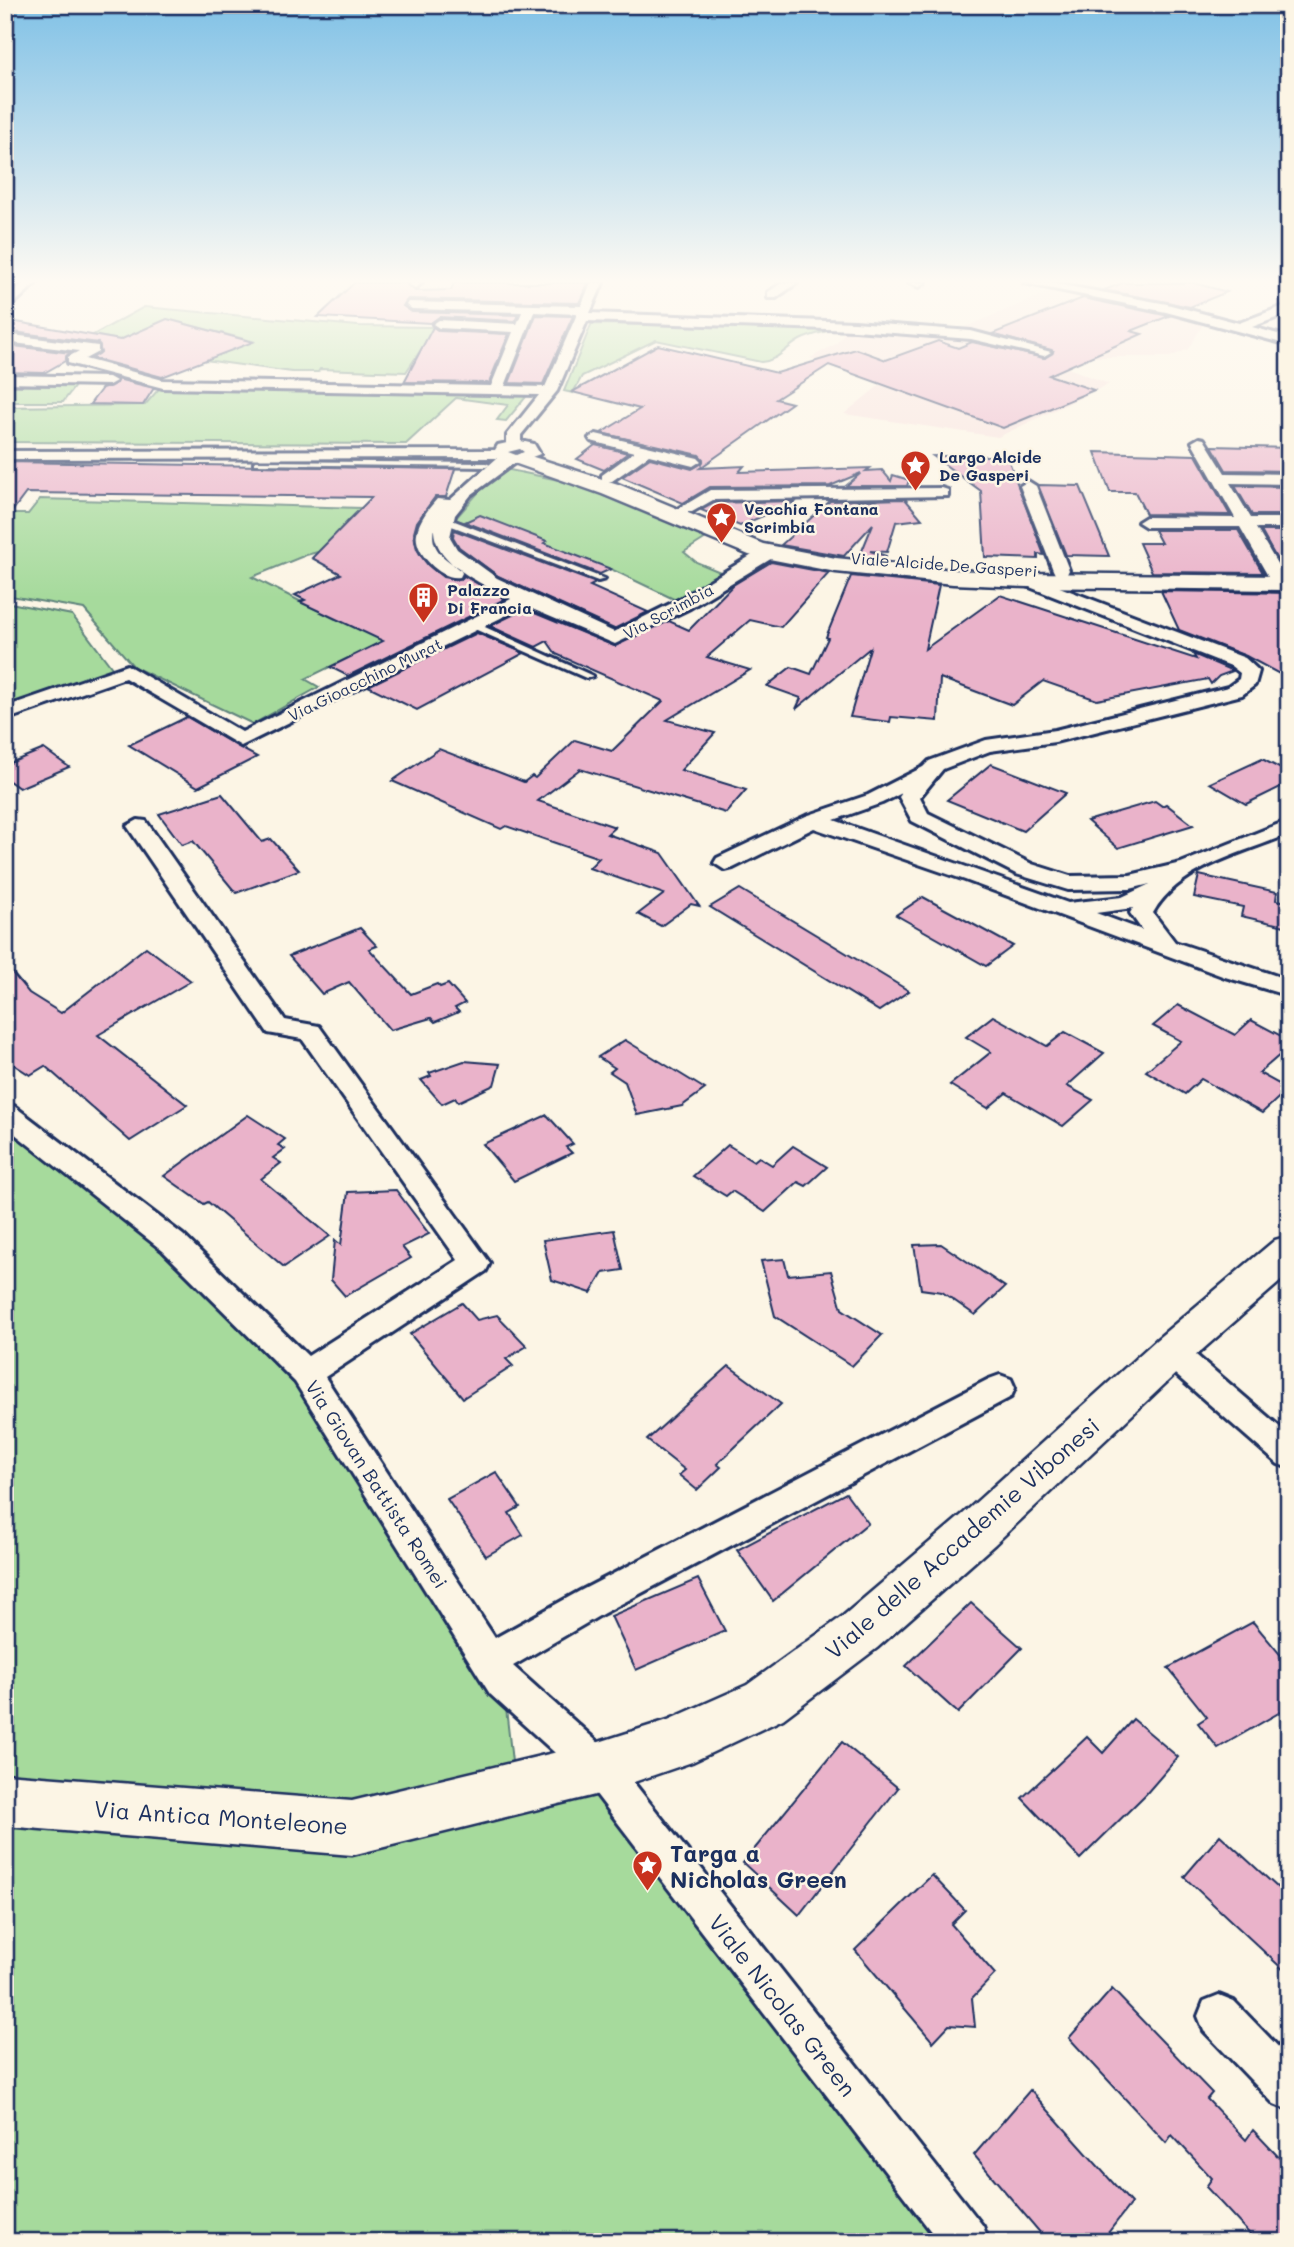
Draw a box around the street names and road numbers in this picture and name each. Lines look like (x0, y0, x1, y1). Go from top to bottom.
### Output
street label: Viale Alcide De Gasperi (850, 547, 1038, 581)
street label: Via Scrimbia (619, 578, 717, 644)
street label: Via Gioacchino Murat (284, 632, 446, 726)
street label: Via Giovan Battista Romei (300, 1375, 454, 1593)
street label: Viale delle Accademie Vibonesi (819, 1411, 1105, 1665)
street label: Via Antica Monteleone (93, 1793, 349, 1841)
street label: Viale Nicolas Green (702, 1908, 864, 2102)

